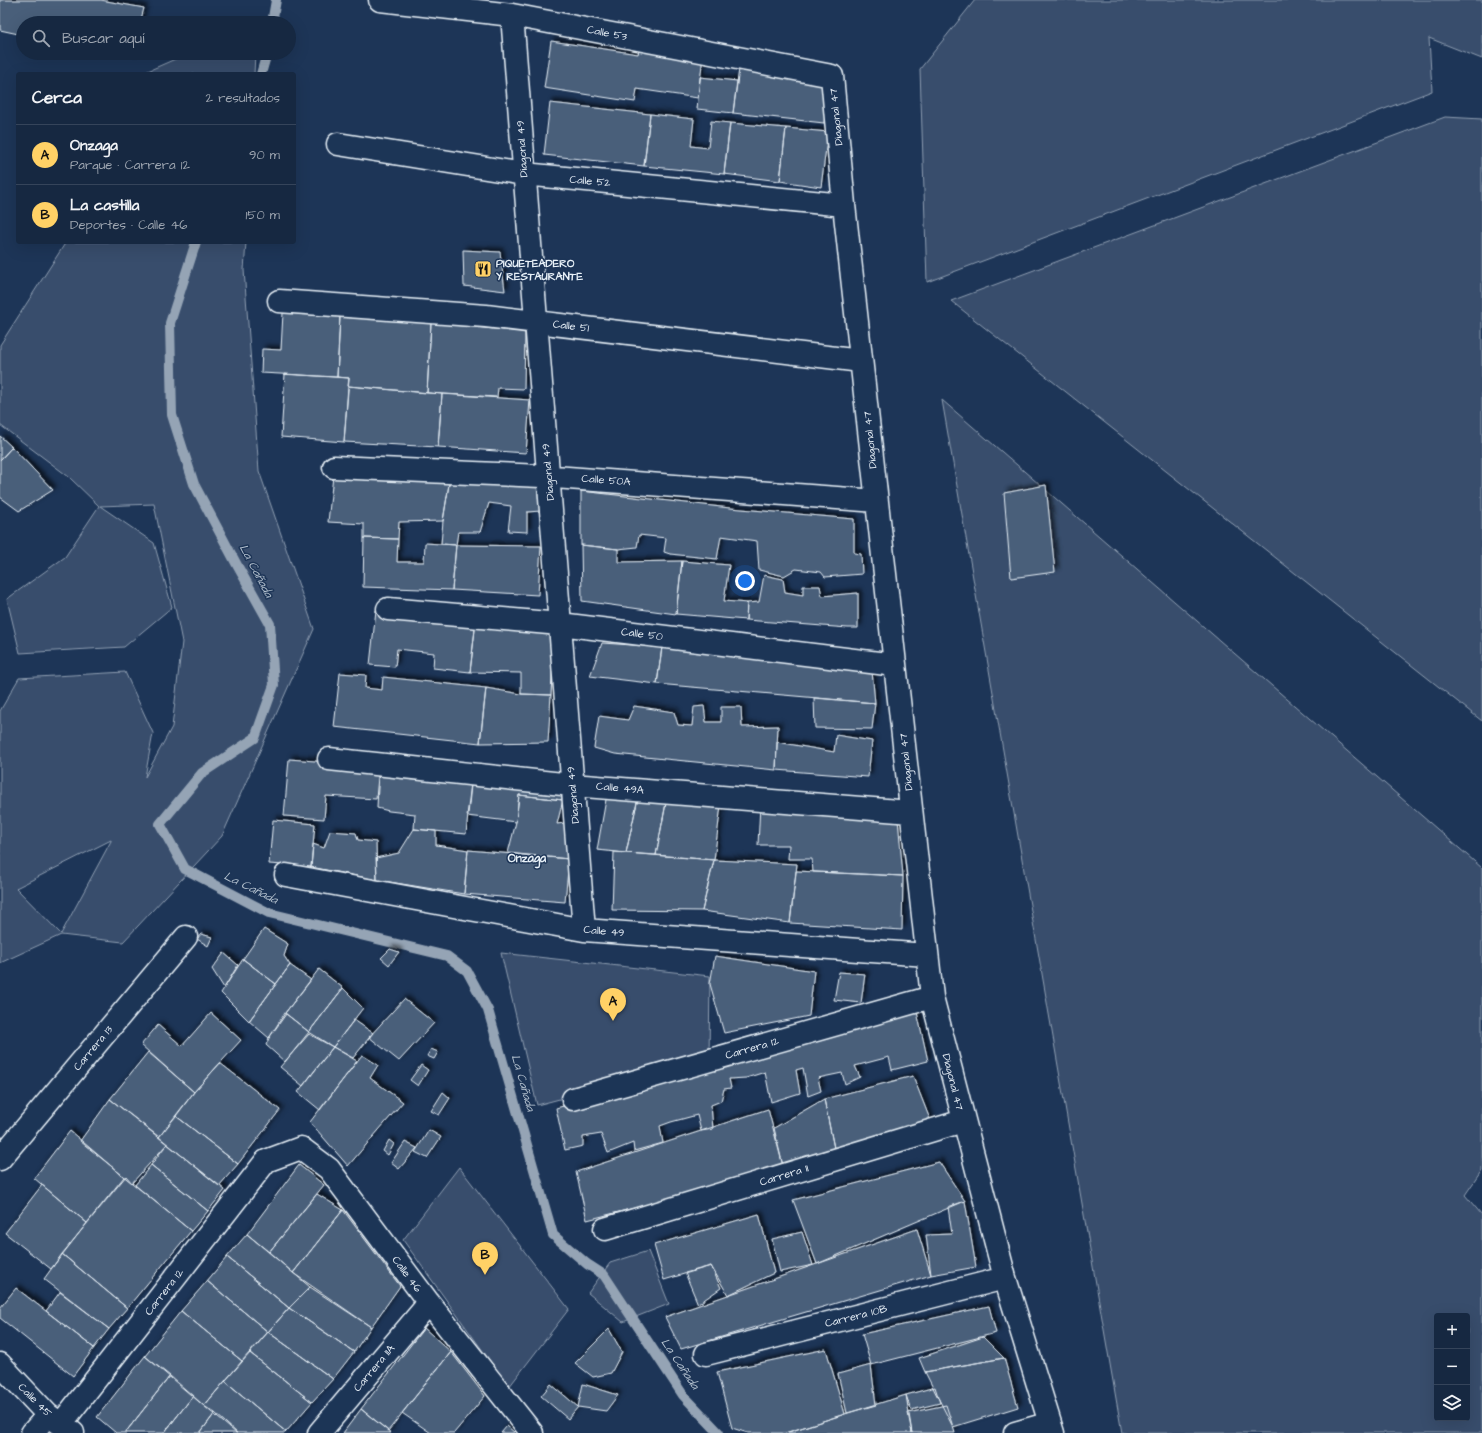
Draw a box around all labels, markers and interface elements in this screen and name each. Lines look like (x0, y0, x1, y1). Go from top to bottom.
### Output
search box (16, 16, 296, 60)
street label: Calle 53 (586, 22, 629, 44)
icon: search (30, 27, 52, 49)
text: Buscar aquí (62, 28, 144, 49)
text: Cerca (32, 86, 82, 110)
street label: Diagonal 47 (825, 87, 847, 147)
text: 2 resultados (206, 89, 280, 107)
street label: Diagonal 49 (513, 120, 532, 178)
text: Onzaga (70, 135, 118, 156)
text: A (41, 146, 49, 164)
text: 90 m (249, 146, 280, 164)
text: Parque · Carrera 12 (70, 156, 190, 174)
street label: Calle 52 (569, 172, 612, 190)
text: La castilla (70, 195, 139, 216)
text: B (40, 206, 50, 224)
text: 150 m (246, 206, 280, 224)
text: Deportes · Calle 46 (70, 216, 187, 234)
place label: PIQUETEADERO Y RESTAURANTE (496, 256, 583, 284)
restaurant icon: PIQUETEADERO Y RESTAURANTE (473, 259, 493, 279)
street label: Calle 51 (552, 316, 591, 336)
street label: Diagonal 47 (859, 410, 881, 470)
street label: Diagonal 49 (538, 443, 559, 501)
street label: Calle 50A (581, 471, 631, 489)
water label: La Cañada (235, 541, 278, 601)
your location (735, 571, 755, 591)
street label: Calle 50 (620, 624, 664, 644)
street label: Diagonal 47 (895, 732, 917, 792)
street label: Diagonal 49 (563, 766, 584, 824)
street label: Calle 49A (595, 778, 645, 798)
district label: Onzaga (508, 850, 547, 869)
water label: La Cañada (221, 868, 282, 909)
street label: Calle 49 (583, 922, 625, 940)
pin: A (600, 988, 626, 1021)
street label: Carrera 13 (70, 1022, 117, 1074)
street label: Carrera 12 (723, 1033, 781, 1063)
street label: Diagonal 47 (938, 1052, 967, 1112)
water label: La Cañada (507, 1053, 539, 1114)
street label: Carrera 11 (758, 1160, 811, 1190)
pin: B (472, 1242, 498, 1275)
street label: Calle 46 (388, 1253, 426, 1295)
street label: Carrera 12 (141, 1265, 187, 1318)
street label: Carrera 10B (823, 1301, 889, 1331)
map controls (1434, 1313, 1470, 1421)
button: + (1434, 1313, 1470, 1349)
water label: La Cañada (657, 1335, 704, 1394)
street label: Carrera 11A (350, 1341, 398, 1395)
button: − (1434, 1349, 1470, 1385)
street label: Calle 45 (15, 1380, 55, 1420)
button: layers (1434, 1385, 1470, 1421)

